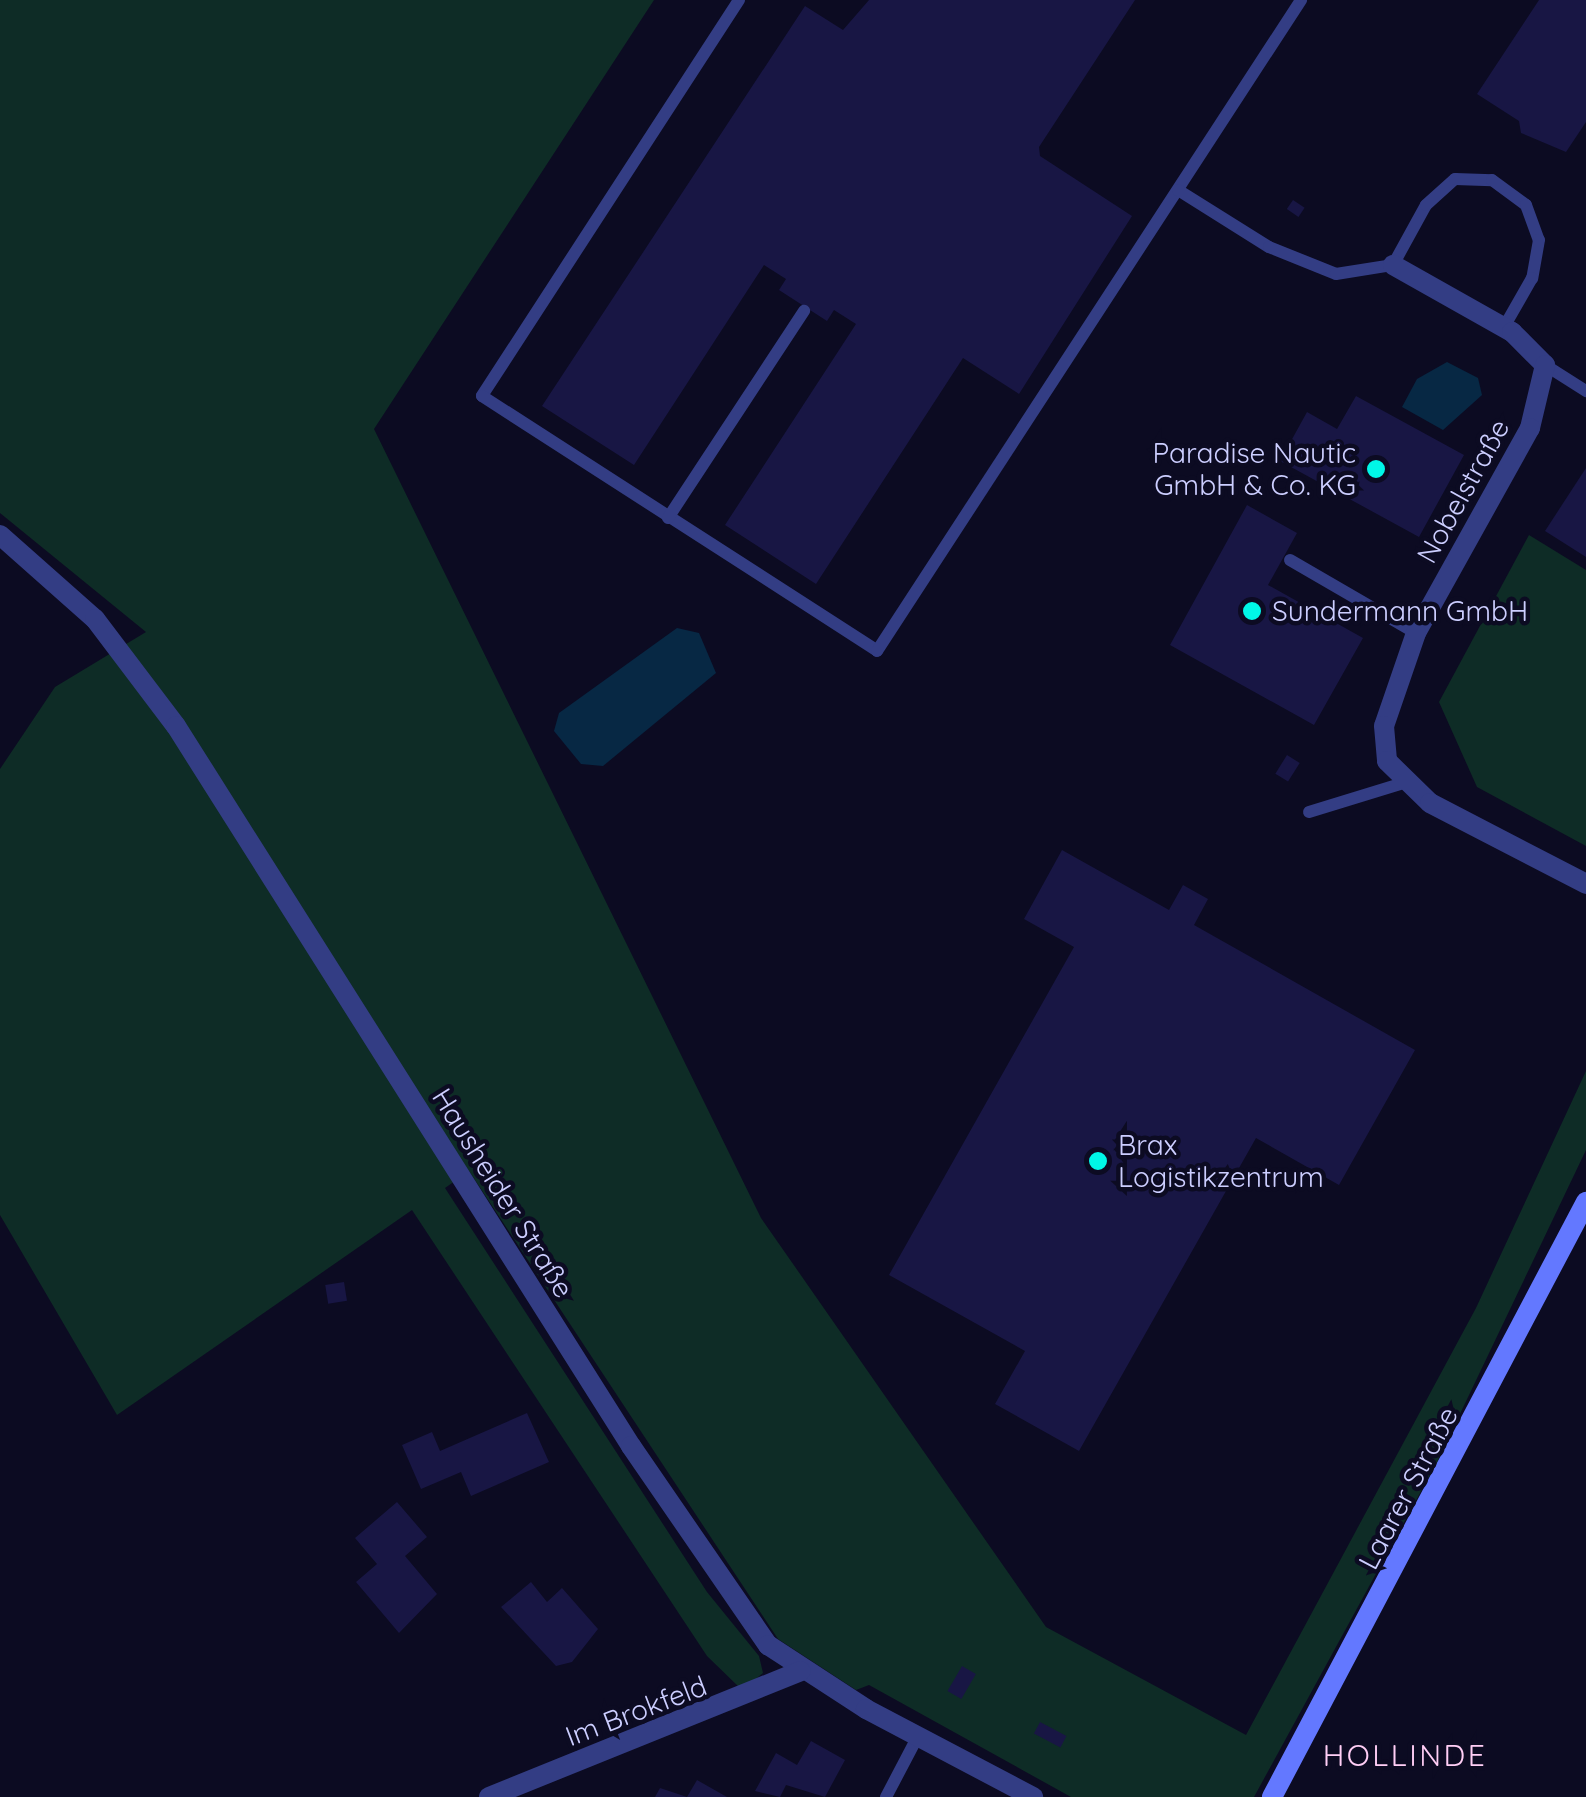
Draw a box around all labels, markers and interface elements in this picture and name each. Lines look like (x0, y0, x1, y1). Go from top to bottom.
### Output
street label: Nobelstraße (1410, 413, 1516, 569)
place label: Paradise Nautic GmbH & Co. KG (1153, 436, 1356, 502)
marker: Paradise Nautic GmbH & Co. KG (1365, 458, 1387, 480)
place label: Sundermann GmbH (1272, 594, 1528, 628)
marker: Sundermann GmbH (1241, 600, 1263, 622)
street label: Hausheider Straße (425, 1082, 581, 1304)
place label: Brax Logistikzentrum (1118, 1128, 1324, 1194)
marker: Brax Logistikzentrum (1087, 1150, 1109, 1172)
street label: Laarer Straße (1351, 1401, 1465, 1575)
street label: Im Brokfeld (561, 1669, 711, 1753)
district label: HOLLINDE (1323, 1737, 1487, 1773)

